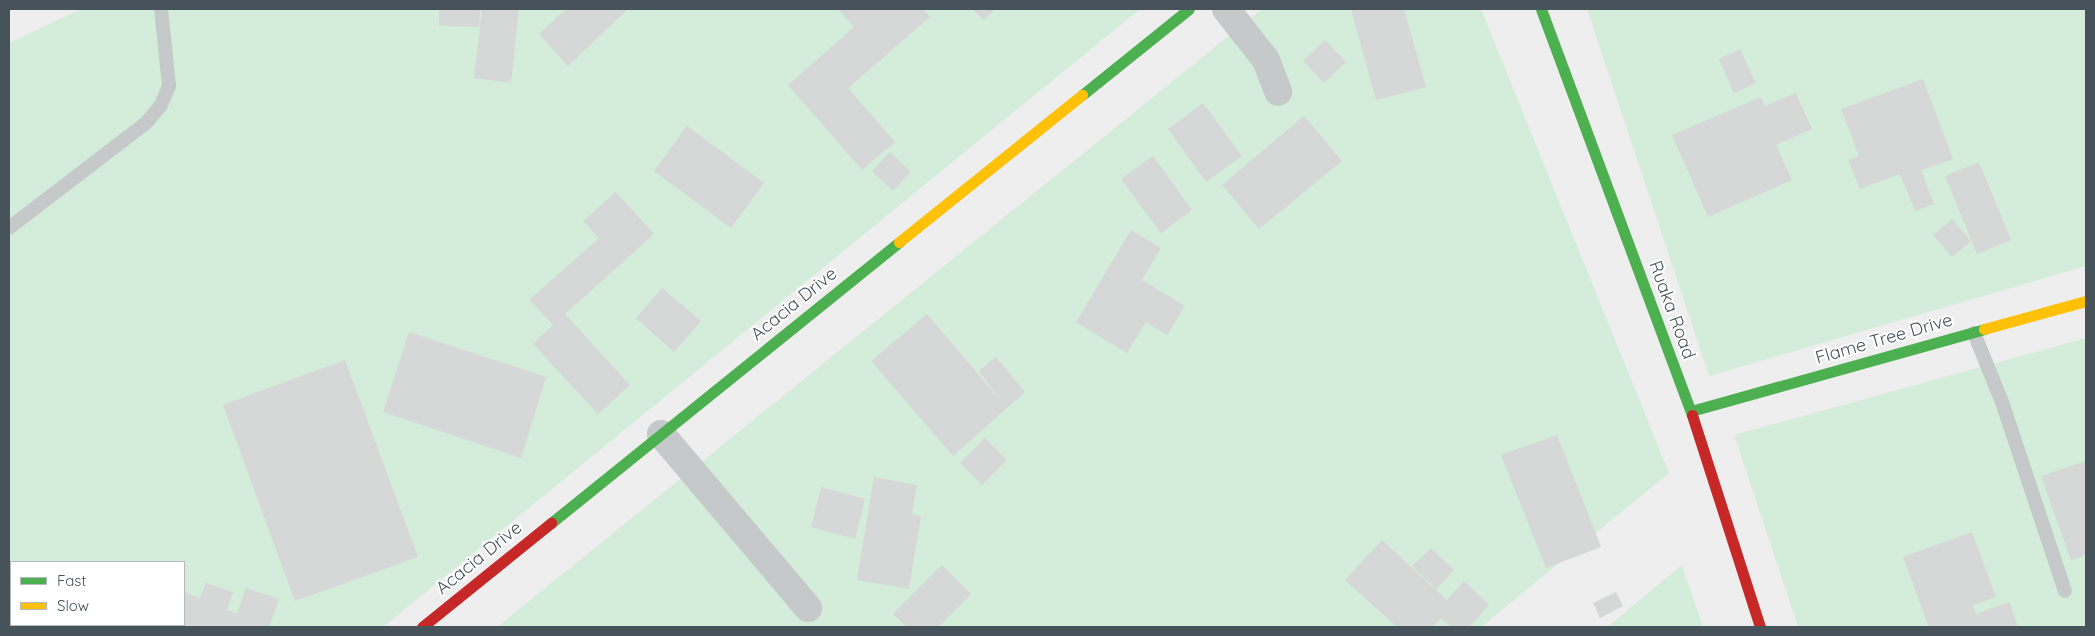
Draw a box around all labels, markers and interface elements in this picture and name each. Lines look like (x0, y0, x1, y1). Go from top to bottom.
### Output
street label: Ruaka Road (1644, 258, 1700, 362)
street label: Acacia Drive (747, 263, 841, 345)
street label: Flame Tree Drive (1813, 309, 1955, 369)
street label: Acacia Drive (432, 517, 526, 599)
legend (10, 561, 185, 626)
text: Fast (57, 571, 86, 590)
text: Slow (57, 596, 89, 615)

